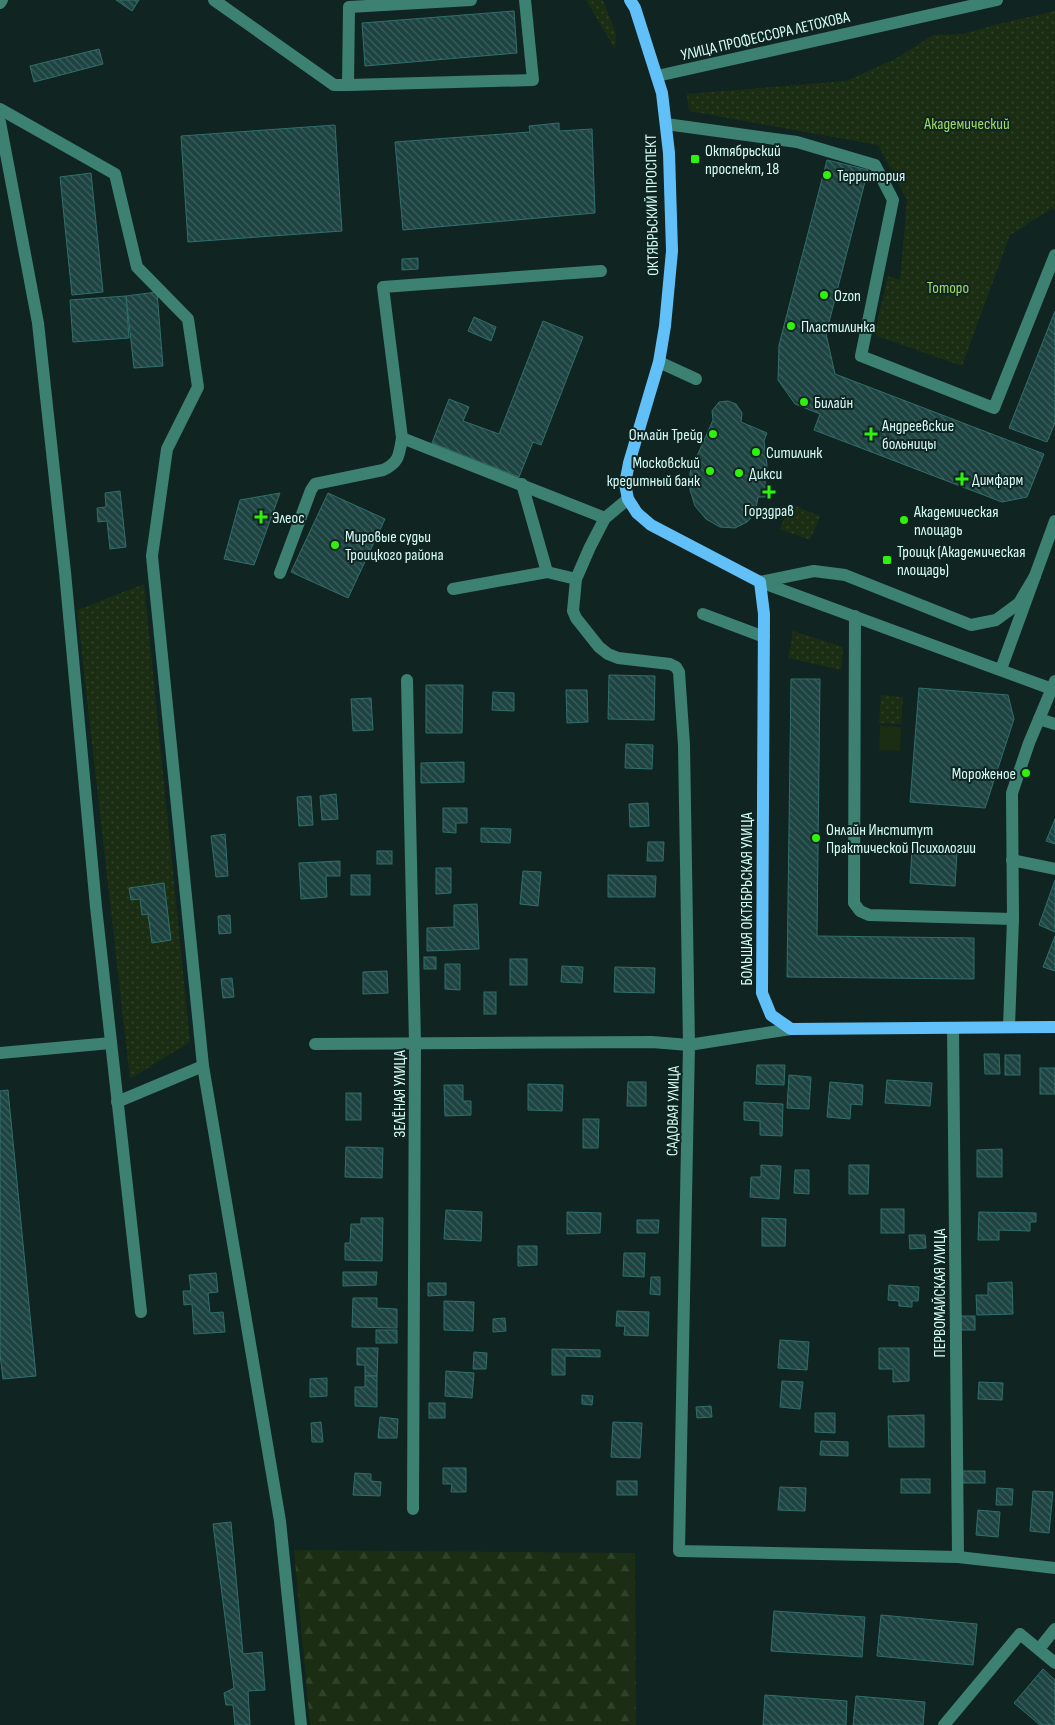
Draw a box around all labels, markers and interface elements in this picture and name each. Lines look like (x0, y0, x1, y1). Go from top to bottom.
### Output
street label: УЛИЦА ПРОФЕССОРА ЛЕТОХОВА (679, 8, 852, 65)
park label: Академический (923, 115, 1010, 134)
street label: ОКТЯБРЬСКИЙ ПРОСПЕКТ (642, 133, 663, 276)
place label: Октябрьский проспект, 18 (705, 142, 781, 179)
marker: Октябрьский проспект, 18 (689, 153, 701, 165)
place label: Территория (837, 167, 905, 186)
marker: Территория (821, 169, 833, 181)
park label: Тоторо (927, 279, 969, 298)
place label: Ozon (834, 287, 861, 306)
marker: Ozon (818, 289, 830, 301)
place label: Пластилинка (801, 318, 875, 337)
marker: Пластилинка (785, 320, 797, 332)
place label: Билайн (814, 394, 853, 413)
marker: Билайн (798, 396, 810, 408)
place label: Андреевские больницы (881, 417, 954, 454)
place label: Онлайн Трейд (629, 426, 703, 445)
marker: Андреевские больницы (864, 427, 878, 441)
marker: Онлайн Трейд (707, 428, 719, 440)
place label: Ситилинк (766, 444, 823, 463)
marker: Ситилинк (750, 446, 762, 458)
place label: Московский кредитный банк (607, 454, 701, 491)
marker: Московский кредитный банк (704, 465, 716, 477)
place label: Дикси (749, 465, 782, 484)
marker: Дикси (733, 467, 745, 479)
place label: Димфарм (972, 471, 1023, 490)
marker: Димфарм (956, 473, 968, 485)
marker: Горздрав (763, 486, 775, 498)
place label: Горздрав (744, 502, 794, 521)
place label: Академическая площадь (913, 503, 998, 540)
place label: Элеос (272, 509, 305, 528)
marker: Элеос (254, 510, 268, 524)
marker: Академическая площадь (898, 514, 910, 526)
place label: Мировые судьи Троицкого района (345, 528, 444, 565)
marker: Мировые судьи Троицкого района (329, 539, 341, 551)
place label: Троицк (Академическая площадь) (897, 543, 1025, 580)
marker: Троицк (Академическая площадь) (881, 554, 893, 566)
place label: Мороженое (952, 765, 1016, 784)
marker: Мороженое (1020, 767, 1032, 779)
street label: БОЛЬШАЯ ОКТЯБРЬСКАЯ УЛИЦА (738, 812, 757, 986)
place label: Онлайн Институт Практической Психологии (826, 821, 976, 858)
marker: Онлайн Институт Практической Психологии (810, 832, 822, 844)
street label: ЗЕЛЁНАЯ УЛИЦА (391, 1050, 410, 1138)
street label: САДОВАЯ УЛИЦА (663, 1066, 684, 1156)
street label: ПЕРВОМАЙСКАЯ УЛИЦА (931, 1228, 950, 1357)

